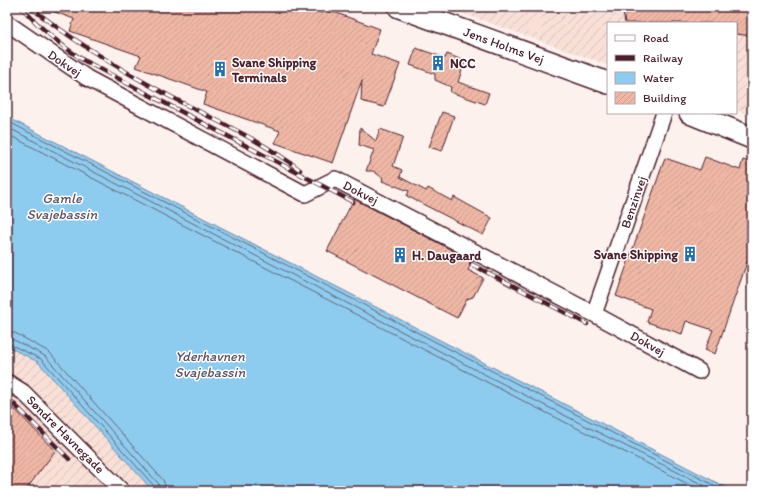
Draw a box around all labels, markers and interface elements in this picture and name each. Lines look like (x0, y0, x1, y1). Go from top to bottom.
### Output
legend (607, 22, 737, 114)
street label: Jens Holms Vej (461, 24, 546, 67)
text: Road (643, 31, 669, 45)
street label: Dokvej (45, 47, 84, 80)
text: Railway (643, 51, 683, 65)
building icon: NCC (429, 54, 447, 72)
place label: Svane Shipping Terminals (231, 55, 317, 85)
place label: NCC (450, 56, 476, 71)
building icon: Svane Shipping Terminals (211, 60, 229, 78)
text: Water (643, 71, 674, 85)
text: Building (643, 91, 687, 105)
street label: Benzinvej (618, 174, 649, 230)
street label: Dokvej (341, 177, 381, 208)
water label: Gamle Svajebassin (27, 190, 98, 223)
building icon: Svane Shipping (681, 245, 699, 263)
building icon: H. Daugaard (391, 246, 409, 264)
place label: Svane Shipping (594, 247, 678, 263)
place label: H. Daugaard (412, 248, 482, 264)
street label: Dokvej (628, 328, 668, 359)
water label: Yderhavnen Svajebassin (175, 348, 246, 381)
street label: Søndre Havnegade (24, 392, 108, 476)

